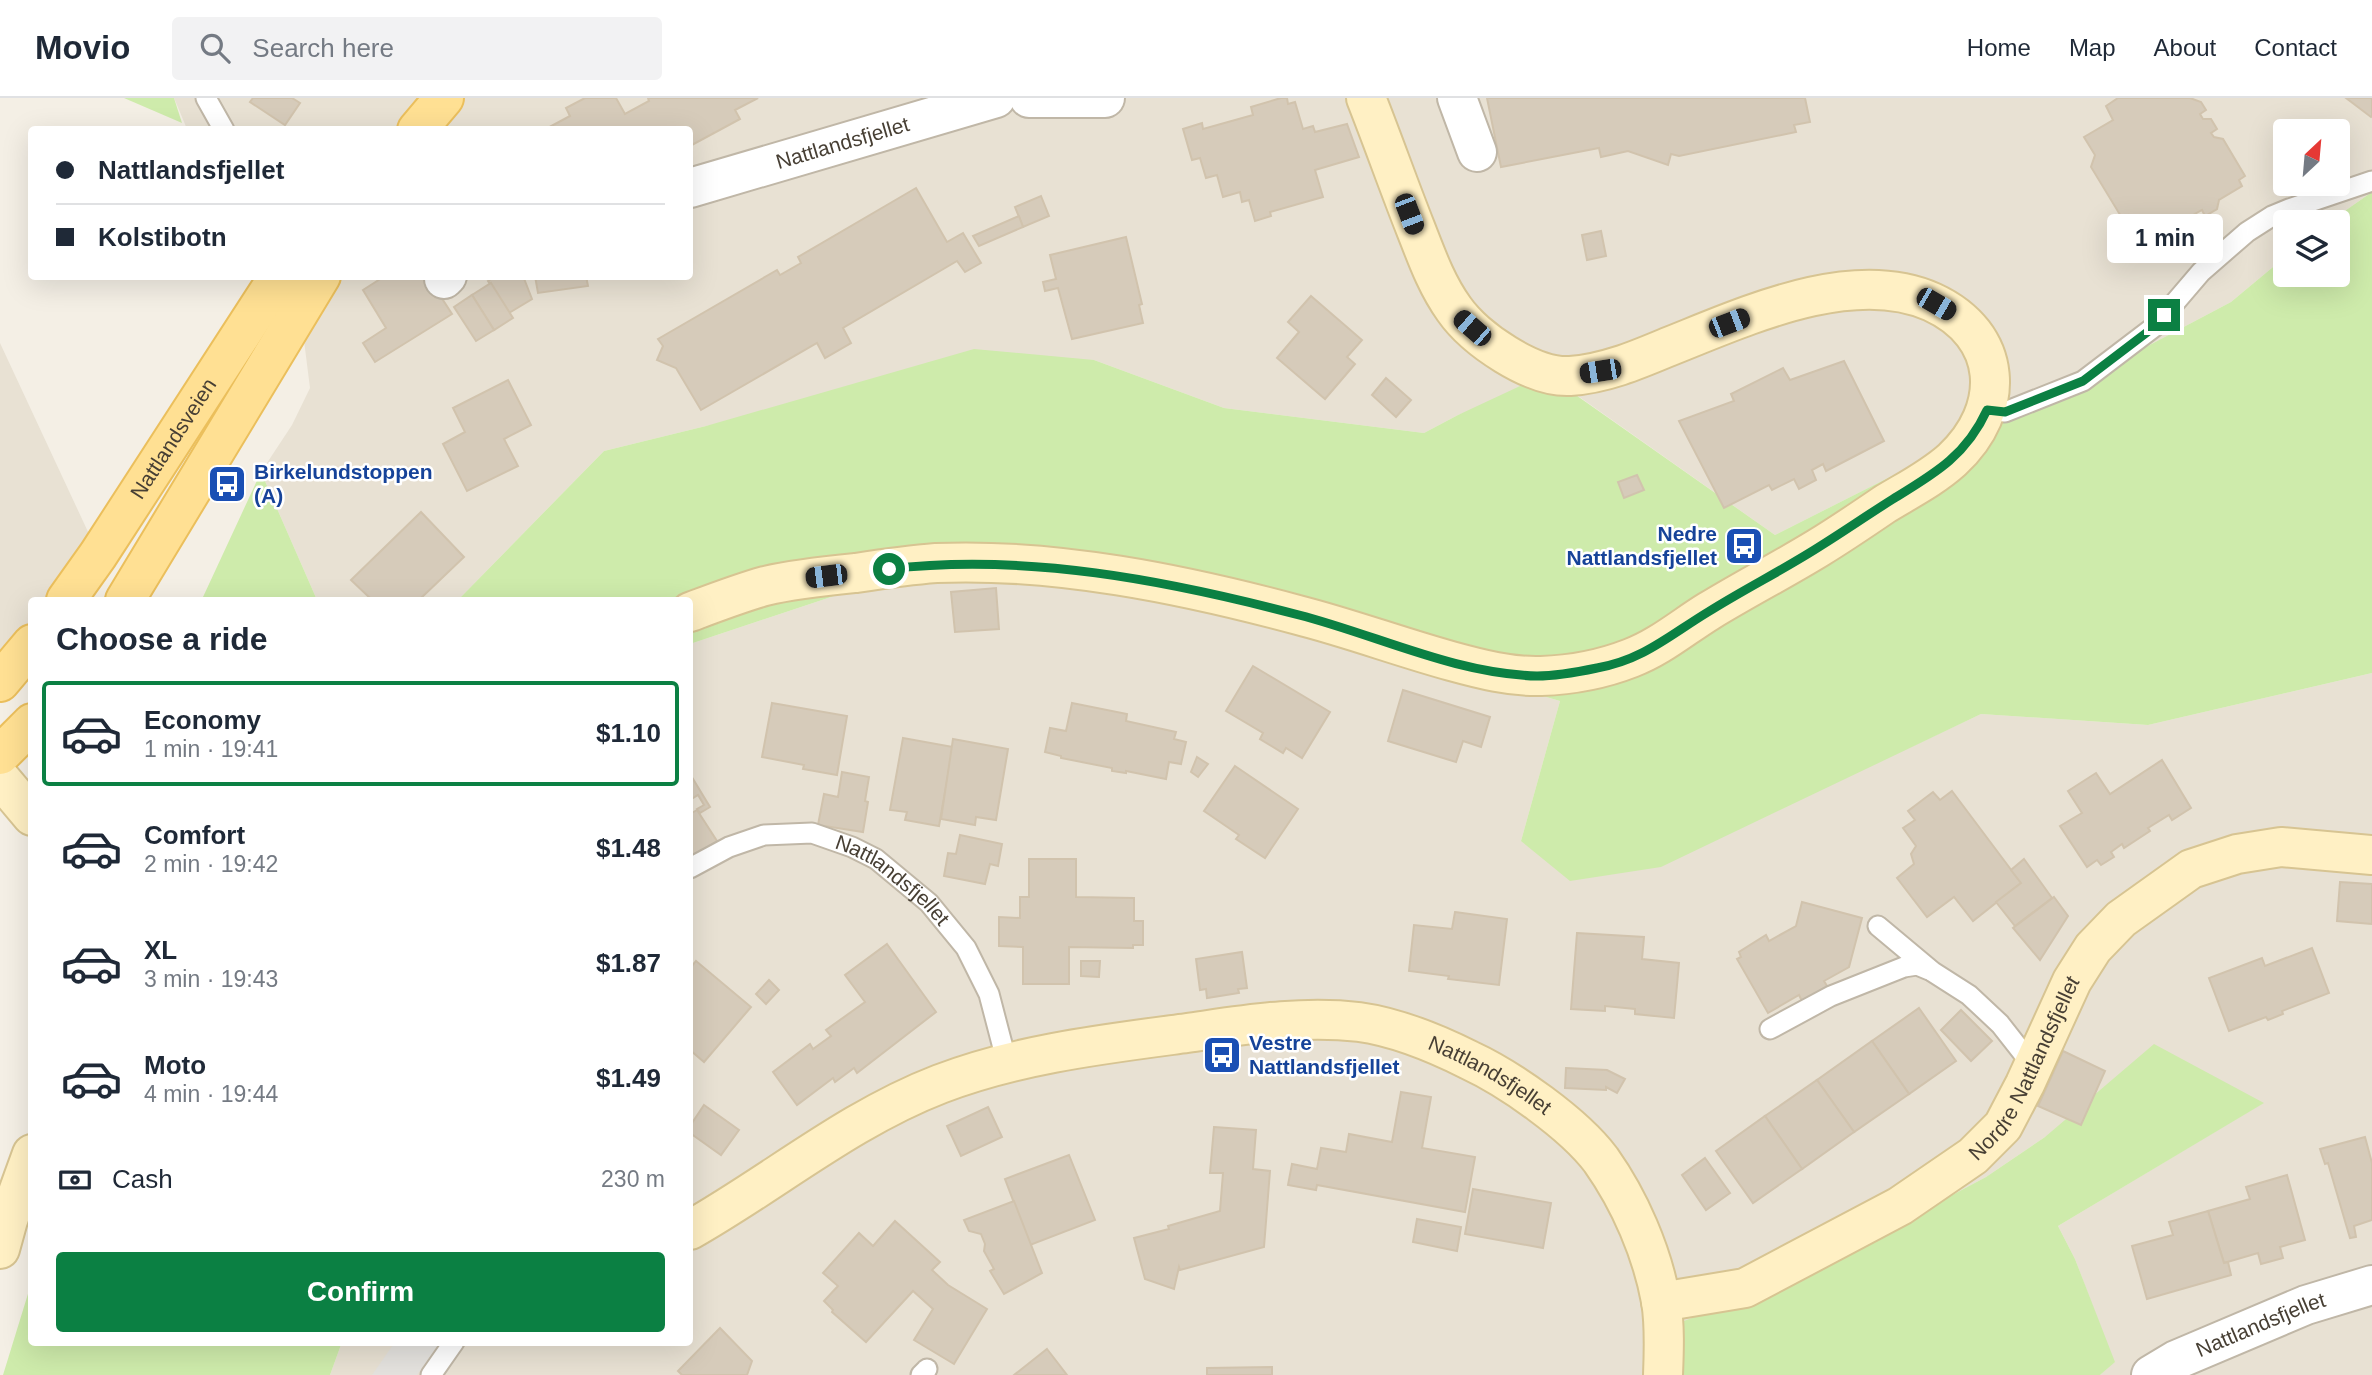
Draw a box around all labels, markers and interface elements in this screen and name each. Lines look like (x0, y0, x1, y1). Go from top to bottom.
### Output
search box (172, 17, 662, 80)
text: Movio (35, 29, 130, 66)
icon: search (196, 29, 234, 67)
text: Search here (252, 33, 394, 63)
text: Home (1967, 34, 2031, 61)
text: Map (2069, 34, 2116, 61)
text: About (2154, 34, 2216, 61)
text: Contact (2254, 34, 2337, 61)
street label: Nattlandsfjellet (773, 112, 912, 173)
north arrow (2273, 119, 2350, 196)
map controls (2273, 119, 2350, 287)
text: Nattlandsfjellet (98, 155, 284, 185)
car (1392, 191, 1427, 237)
button: layers (2273, 210, 2350, 287)
callout: 1 min (2106, 214, 2222, 262)
text: Kolstibotn (98, 222, 227, 252)
text: 1 min (2135, 225, 2195, 251)
car (1913, 284, 1960, 324)
route end (2148, 299, 2180, 331)
car (1450, 306, 1495, 350)
car (1706, 306, 1753, 340)
car (1578, 357, 1623, 385)
street label: Nattlandsveien (126, 374, 221, 503)
place label: Birkelundstoppen (A) (254, 460, 433, 507)
bus stop icon: Birkelundstoppen (A) (206, 463, 248, 505)
place label: Nedre Nattlandsfjellet (1566, 522, 1717, 569)
bus stop icon: Nedre Nattlandsfjellet (1723, 525, 1765, 567)
route start (873, 553, 905, 585)
car (804, 563, 849, 589)
text: Choose a ride (56, 621, 268, 657)
icon: car (60, 702, 123, 765)
text: Economy (144, 705, 261, 735)
text: $1.10 (596, 718, 661, 748)
text: 1 min · 19:41 (144, 736, 278, 762)
icon: car (60, 817, 123, 880)
text: Comfort (144, 820, 245, 850)
street label: Nattlandsfjellet (833, 830, 955, 930)
text: $1.48 (596, 833, 661, 863)
text: 2 min · 19:42 (144, 851, 278, 877)
icon: car (60, 932, 123, 995)
text: XL (144, 935, 177, 965)
text: $1.87 (596, 948, 661, 978)
text: 3 min · 19:43 (144, 966, 278, 992)
street label: Nordre Nattlandsfjellet (1964, 971, 2083, 1164)
place label: Vestre Nattlandsfjellet (1249, 1031, 1400, 1078)
street label: Nattlandsfjellet (1425, 1031, 1556, 1119)
bus stop icon: Vestre Nattlandsfjellet (1201, 1034, 1243, 1076)
icon: car (60, 1047, 123, 1110)
text: Moto (144, 1050, 206, 1080)
text: $1.49 (596, 1063, 661, 1093)
text: 4 min · 19:44 (144, 1081, 278, 1107)
icon: cash (56, 1161, 94, 1199)
text: Cash (112, 1164, 173, 1194)
text: 230 m (601, 1166, 665, 1192)
button: Confirm (56, 1252, 665, 1332)
street label: Nattlandsfjellet (2192, 1288, 2328, 1361)

